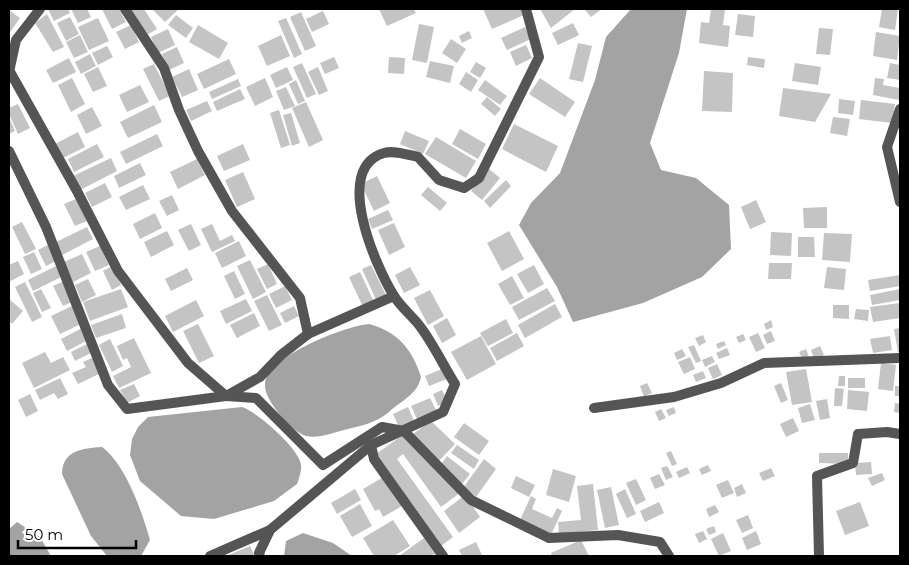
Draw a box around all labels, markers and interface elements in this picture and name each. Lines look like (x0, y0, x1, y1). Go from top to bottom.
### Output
scale bar (18, 518, 135, 550)
text: 50 m (25, 525, 63, 544)

